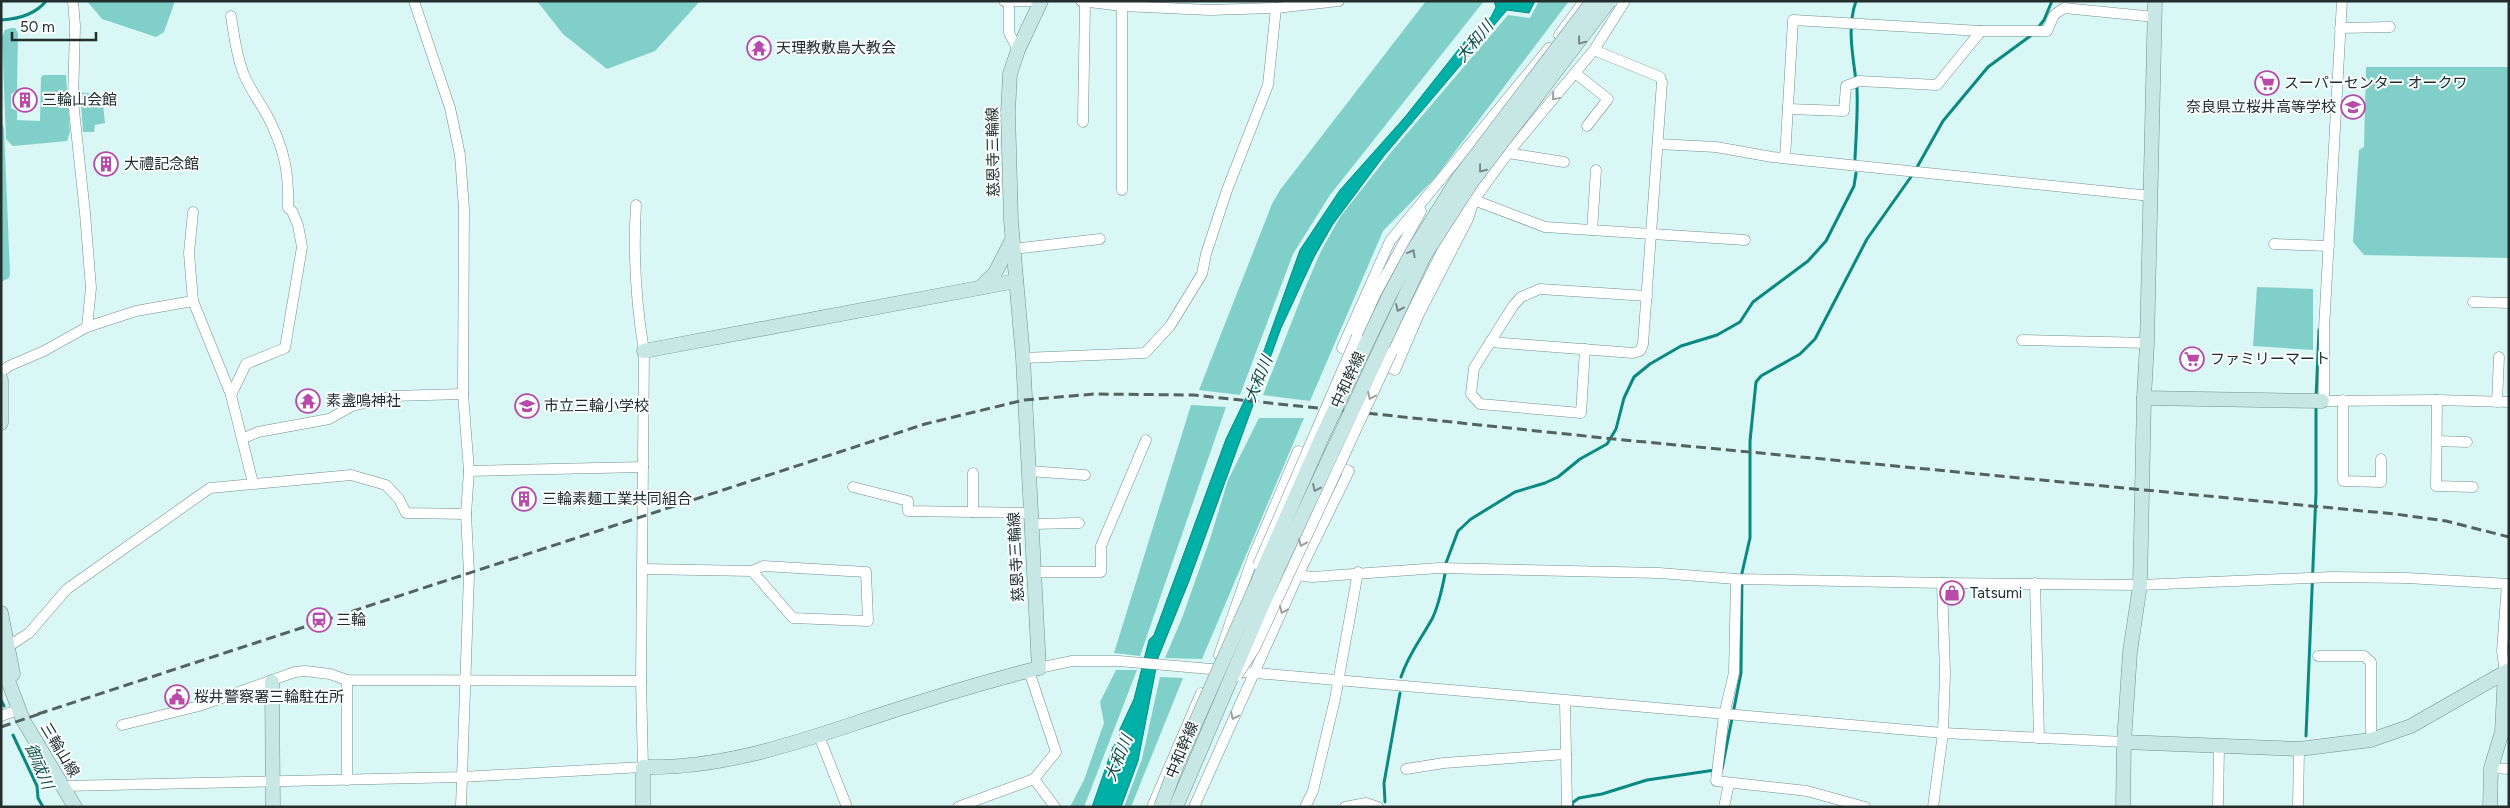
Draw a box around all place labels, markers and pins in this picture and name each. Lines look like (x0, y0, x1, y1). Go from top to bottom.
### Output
temple icon: 天理教敷島大教会 (746, 35, 772, 61)
place label: 天理教敷島大教会 (776, 39, 896, 57)
supermarket icon: スーパーセンター オークワ (2254, 70, 2280, 96)
place label: スーパーセンター オークワ (2284, 74, 2468, 92)
building icon: 三輪山会館 (12, 87, 38, 113)
place label: 三輪山会館 (42, 91, 117, 109)
school or university icon: 奈良県立桜井高等学校 (2340, 94, 2366, 120)
place label: 奈良県立桜井高等学校 (2186, 98, 2336, 116)
building icon: 大禮記念館 (93, 151, 119, 177)
place label: 大禮記念館 (124, 155, 199, 173)
supermarket icon: ファミリーマート (2179, 346, 2205, 372)
place label: ファミリーマート (2210, 350, 2330, 368)
temple icon: 素盞鳴神社 (295, 388, 321, 414)
place label: 素盞鳴神社 (326, 392, 401, 410)
school or university icon: 市立三輪小学校 (514, 393, 540, 419)
place label: 市立三輪小学校 (544, 397, 649, 415)
building icon: 三輪素麺工業共同組合 (511, 486, 537, 512)
place label: 三輪素麺工業共同組合 (542, 490, 692, 508)
shop icon: Tatsumi (1939, 580, 1965, 606)
place label: Tatsumi (1970, 584, 2022, 602)
station icon: 三輪 (306, 607, 332, 633)
place label: 三輪 (336, 611, 366, 629)
public building icon: 桜井警察署三輪駐在所 (164, 684, 190, 710)
place label: 桜井警察署三輪駐在所 (194, 688, 344, 706)

